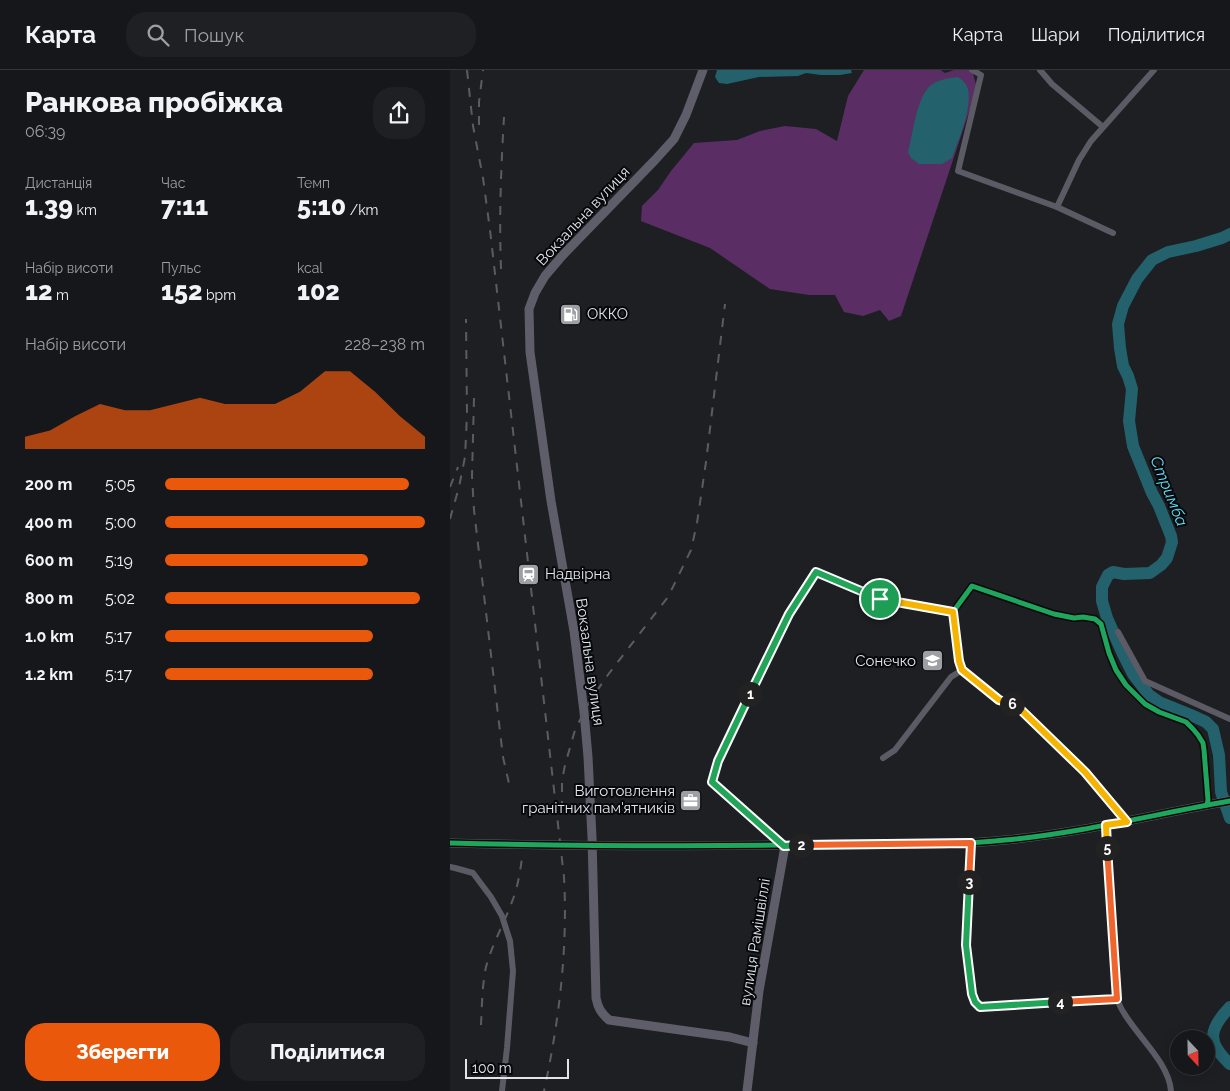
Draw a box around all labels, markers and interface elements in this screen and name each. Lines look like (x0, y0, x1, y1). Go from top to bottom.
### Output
search box (126, 12, 476, 57)
text: Карта (25, 20, 96, 49)
icon: search (144, 21, 172, 49)
text: Пошук (184, 24, 244, 46)
text: Карта (952, 24, 1003, 45)
text: Шари (1031, 24, 1080, 45)
text: Поділитися (1108, 24, 1205, 45)
text: Ранкова пробіжка (25, 86, 283, 119)
button: share (373, 87, 425, 139)
text: 06:39 (25, 122, 65, 141)
street label: Вокзальна вулиця (533, 163, 633, 269)
text: Дистанція (25, 175, 92, 191)
text: Час (161, 175, 185, 191)
text: Темп (297, 175, 330, 191)
text: 1.39 (25, 191, 73, 221)
text: 7:11 (161, 191, 208, 221)
text: 5:10 (297, 191, 346, 221)
text: km (73, 202, 97, 218)
text: /km (346, 202, 378, 218)
text: Набір висоти (25, 260, 113, 276)
text: Пульс (161, 260, 201, 276)
text: kcal (297, 260, 323, 276)
text: 12 (25, 276, 52, 306)
text: 152 (161, 276, 202, 306)
text: 102 (297, 276, 340, 306)
text: m (52, 287, 69, 303)
text: bpm (202, 287, 236, 303)
fuel station icon: ОККО (559, 302, 583, 326)
place label: ОККО (587, 305, 628, 323)
text: Набір висоти (25, 335, 126, 354)
text: 228–238 m (345, 335, 425, 354)
water label: Стримба (1146, 453, 1192, 529)
text: 200 m (25, 475, 72, 494)
text: 5:05 (105, 475, 135, 494)
text: 400 m (25, 513, 73, 532)
text: 5:00 (105, 513, 136, 532)
text: 600 m (25, 551, 73, 570)
text: 5:19 (105, 551, 133, 570)
station icon: Надвірна (517, 562, 541, 586)
place label: Надвірна (545, 565, 610, 583)
pin (859, 578, 901, 620)
icon: arrive (866, 585, 894, 613)
text: 800 m (25, 589, 73, 608)
text: 5:02 (105, 589, 135, 608)
street label: Вокзальна вулиця (572, 597, 608, 727)
text: 1.0 km (25, 627, 74, 646)
text: 5:17 (105, 627, 132, 646)
school or university icon: Сонечко (920, 649, 944, 673)
place label: Сонечко (855, 652, 916, 670)
text: 1.2 km (25, 665, 73, 684)
text: 5:17 (105, 665, 132, 684)
pin: 1 (738, 682, 762, 706)
text: 1 (747, 686, 754, 702)
pin: 6 (1000, 692, 1024, 716)
text: 6 (1008, 696, 1017, 712)
place label: Виготовлення гранітних пам'ятників (522, 782, 675, 817)
office icon: Виготовлення гранітних пам'ятників (679, 788, 703, 812)
pin: 2 (788, 832, 814, 858)
pin: 5 (1094, 836, 1120, 860)
text: 2 (798, 837, 805, 853)
text: 5 (1104, 840, 1111, 856)
pin: 3 (956, 870, 982, 894)
text: 3 (966, 874, 973, 890)
street label: вулиця Рамішвіллі (736, 877, 774, 1007)
pin: 4 (1048, 990, 1072, 1014)
text: 4 (1057, 994, 1065, 1010)
button: Зберегти (25, 1023, 220, 1081)
button: Поділитися (230, 1023, 425, 1081)
north arrow (1170, 1030, 1215, 1075)
map controls (1170, 1030, 1215, 1075)
scale bar (465, 1056, 569, 1079)
text: 100 m (472, 1060, 512, 1076)

